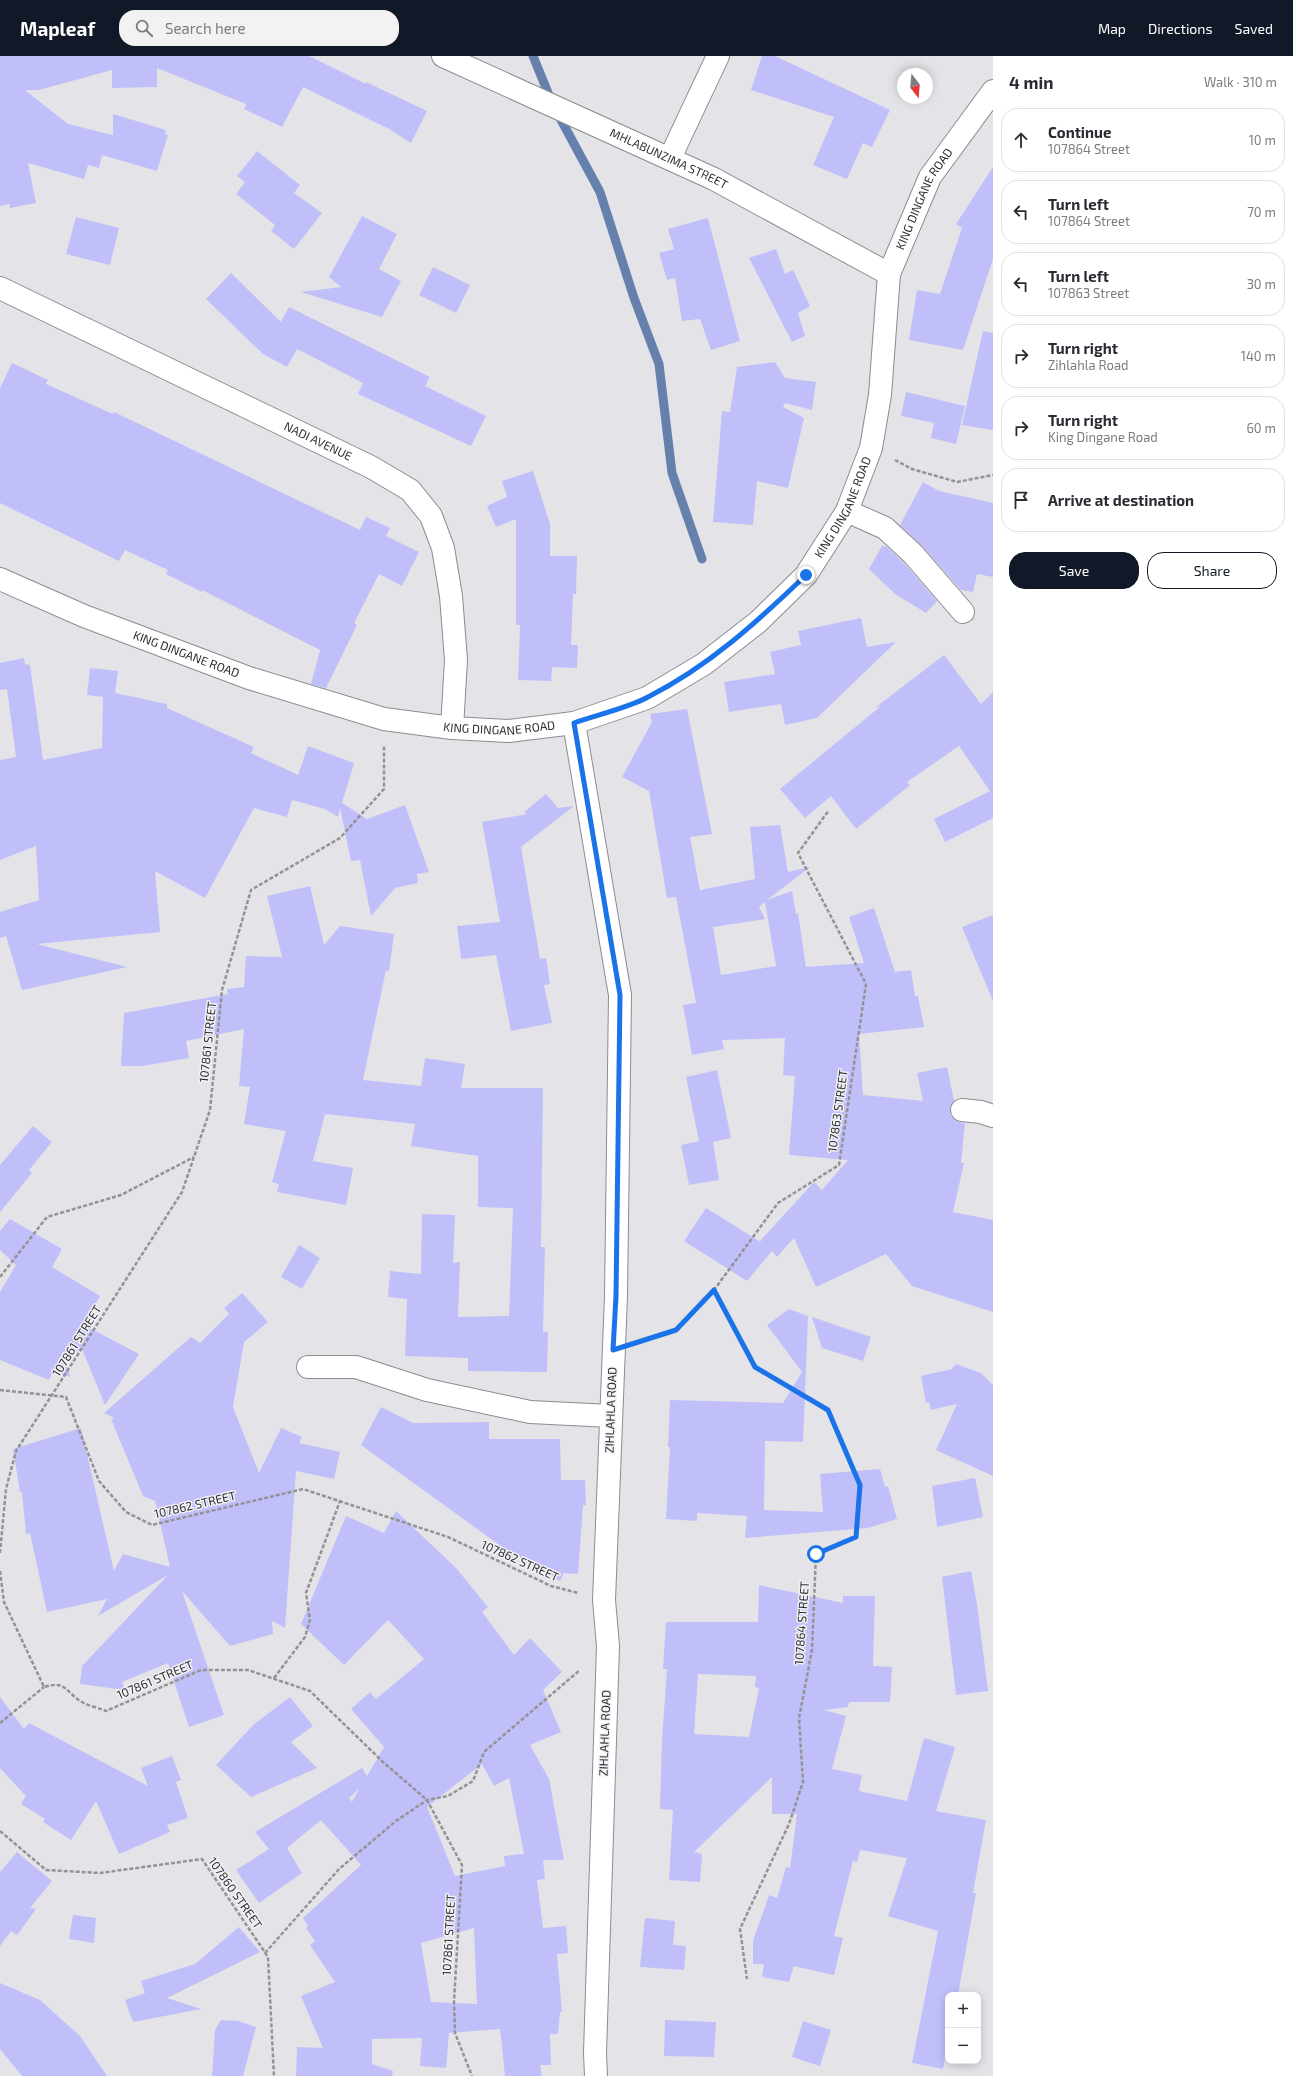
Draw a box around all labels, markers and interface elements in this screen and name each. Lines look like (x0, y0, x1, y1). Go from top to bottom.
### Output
search box (119, 10, 399, 46)
text: Mapleaf (20, 17, 95, 40)
icon: search (133, 17, 155, 39)
text: Search here (165, 19, 246, 37)
text: Map (1098, 20, 1126, 37)
text: Directions (1148, 20, 1213, 37)
text: Saved (1235, 20, 1273, 37)
north arrow (897, 68, 933, 104)
text: 4 min (1009, 72, 1053, 92)
text: Walk · 310 m (1204, 74, 1277, 90)
text: Continue (1048, 123, 1111, 141)
street label: MHLABUNZIMA STREET (608, 125, 731, 191)
icon: ahead (1010, 129, 1032, 151)
text: 10 m (1249, 132, 1276, 148)
text: 107864 Street (1048, 141, 1130, 157)
street label: KING DINGANE ROAD (892, 145, 955, 252)
text: Turn left (1048, 195, 1109, 213)
icon: left (1010, 201, 1032, 223)
text: 70 m (1247, 204, 1276, 220)
text: 107864 Street (1048, 213, 1130, 229)
text: Turn left (1048, 267, 1109, 285)
icon: left (1010, 273, 1032, 295)
text: 30 m (1247, 276, 1276, 292)
text: 107863 Street (1048, 285, 1129, 301)
text: Turn right (1048, 339, 1118, 357)
icon: right (1010, 345, 1032, 367)
text: 140 m (1241, 348, 1276, 364)
text: Zihlahla Road (1048, 357, 1129, 373)
text: Turn right (1048, 411, 1118, 429)
icon: right (1010, 417, 1032, 439)
street label: NADI AVENUE (282, 418, 355, 463)
text: 60 m (1246, 420, 1276, 436)
text: King Dingane Road (1048, 429, 1158, 445)
street label: KING DINGANE ROAD (811, 454, 873, 560)
icon: arrive (1010, 489, 1032, 511)
text: Arrive at destination (1048, 491, 1194, 509)
button: Save (1009, 552, 1139, 589)
button: Share (1147, 552, 1277, 589)
route end (797, 566, 815, 584)
street label: KING DINGANE ROAD (132, 627, 242, 680)
street label: KING DINGANE ROAD (442, 717, 556, 737)
street label: 107861 STREET (196, 1001, 218, 1083)
street label: 107863 STREET (824, 1069, 850, 1153)
street label: 107861 STREET (49, 1302, 104, 1379)
street label: ZIHLAHLA ROAD (601, 1366, 619, 1453)
street label: 107862 STREET (153, 1488, 237, 1520)
street label: 107862 STREET (480, 1537, 561, 1583)
route start (807, 1545, 825, 1563)
street label: 107864 STREET (791, 1581, 811, 1665)
street label: 107861 STREET (114, 1657, 195, 1701)
street label: ZIHLAHLA ROAD (595, 1689, 613, 1776)
street label: 107860 STREET (206, 1854, 266, 1931)
street label: 107861 STREET (439, 1894, 457, 1976)
map controls (945, 1992, 981, 2064)
button: + (945, 1992, 981, 2028)
button: − (945, 2028, 981, 2064)

